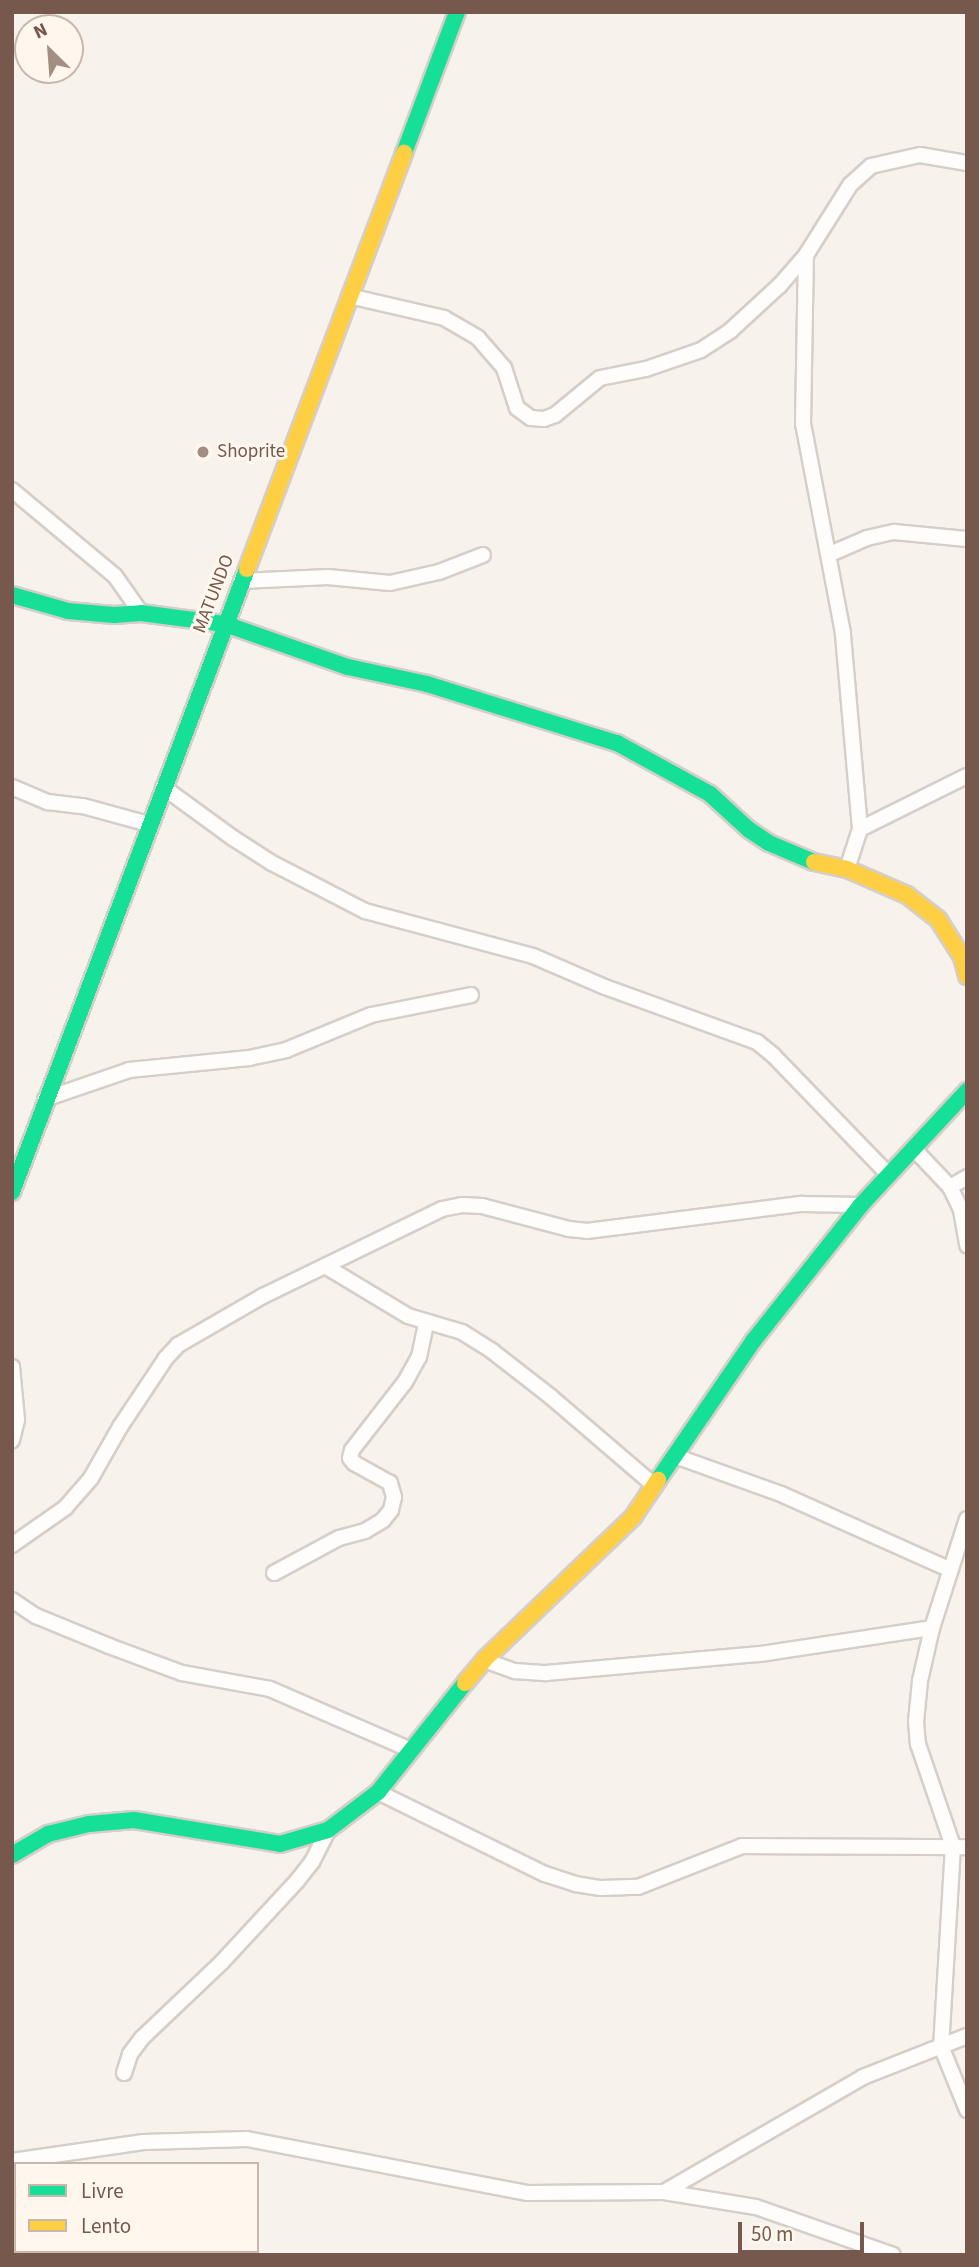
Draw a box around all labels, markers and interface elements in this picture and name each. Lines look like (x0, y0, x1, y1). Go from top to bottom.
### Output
north arrow (14, 14, 84, 84)
text: N (29, 16, 52, 46)
place label: Shoprite (217, 441, 285, 463)
marker: Shoprite (195, 444, 211, 460)
street label: MATUNDO (189, 552, 239, 636)
legend (14, 2162, 259, 2253)
text: Livre (81, 2176, 124, 2206)
scale bar (741, 2208, 867, 2252)
text: Lento (81, 2211, 131, 2241)
text: 50 m (751, 2219, 793, 2249)

